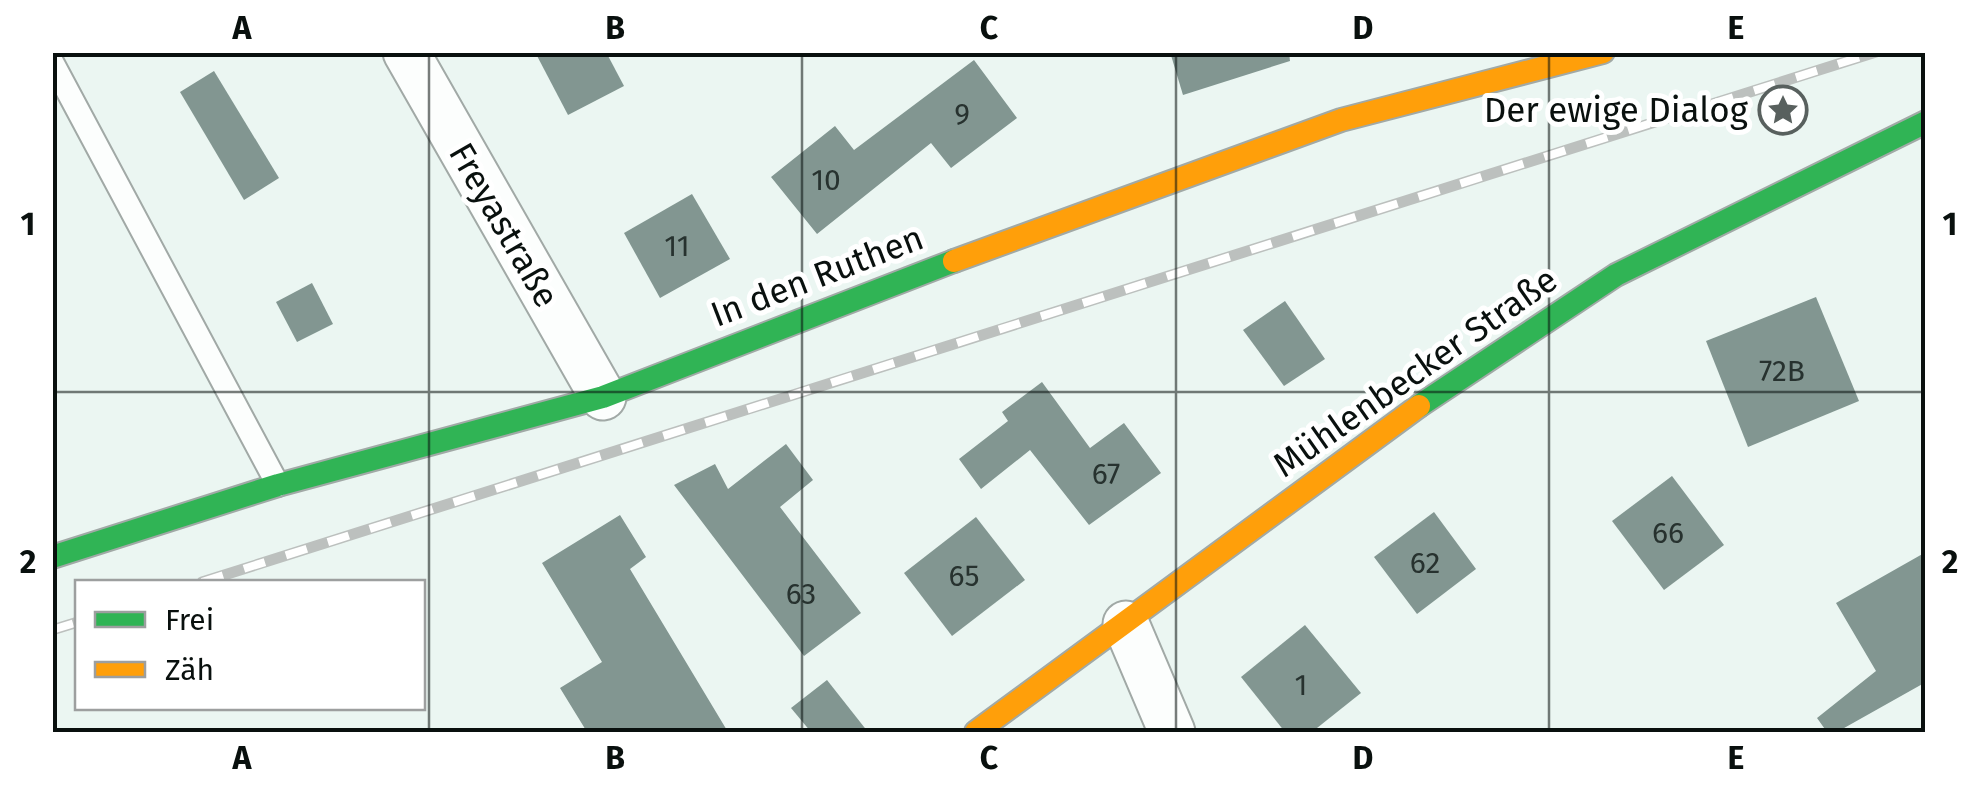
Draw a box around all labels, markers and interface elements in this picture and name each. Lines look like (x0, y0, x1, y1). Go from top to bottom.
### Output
text: A (232, 9, 253, 47)
text: B (605, 9, 625, 47)
text: C (980, 9, 999, 47)
text: D (1353, 9, 1373, 47)
text: E (1728, 9, 1744, 47)
place icon: Der ewige Dialog (1757, 84, 1809, 136)
place label: Der ewige Dialog (1484, 89, 1749, 131)
house number: 9 (954, 96, 970, 132)
street label: Freyastraße (440, 135, 568, 315)
house number: 10 (811, 162, 841, 198)
text: 1 (21, 205, 35, 243)
text: 1 (1943, 205, 1957, 243)
street label: In den Ruthen (705, 216, 929, 336)
house number: 11 (664, 228, 690, 264)
street label: Mühlenbecker Straße (1265, 258, 1565, 486)
house number: 72B (1759, 353, 1805, 389)
house number: 67 (1092, 456, 1120, 492)
house number: 66 (1652, 515, 1684, 551)
text: 2 (20, 543, 36, 581)
text: 2 (1942, 543, 1958, 581)
house number: 62 (1410, 545, 1440, 581)
house number: 65 (949, 558, 979, 594)
house number: 63 (786, 576, 816, 612)
legend (75, 580, 425, 710)
text: Frei (165, 602, 214, 638)
text: Zäh (165, 652, 214, 688)
house number: 1 (1295, 667, 1308, 703)
text: A (232, 739, 253, 777)
text: B (605, 739, 625, 777)
text: C (980, 739, 999, 777)
text: D (1353, 739, 1373, 777)
text: E (1728, 739, 1744, 777)

